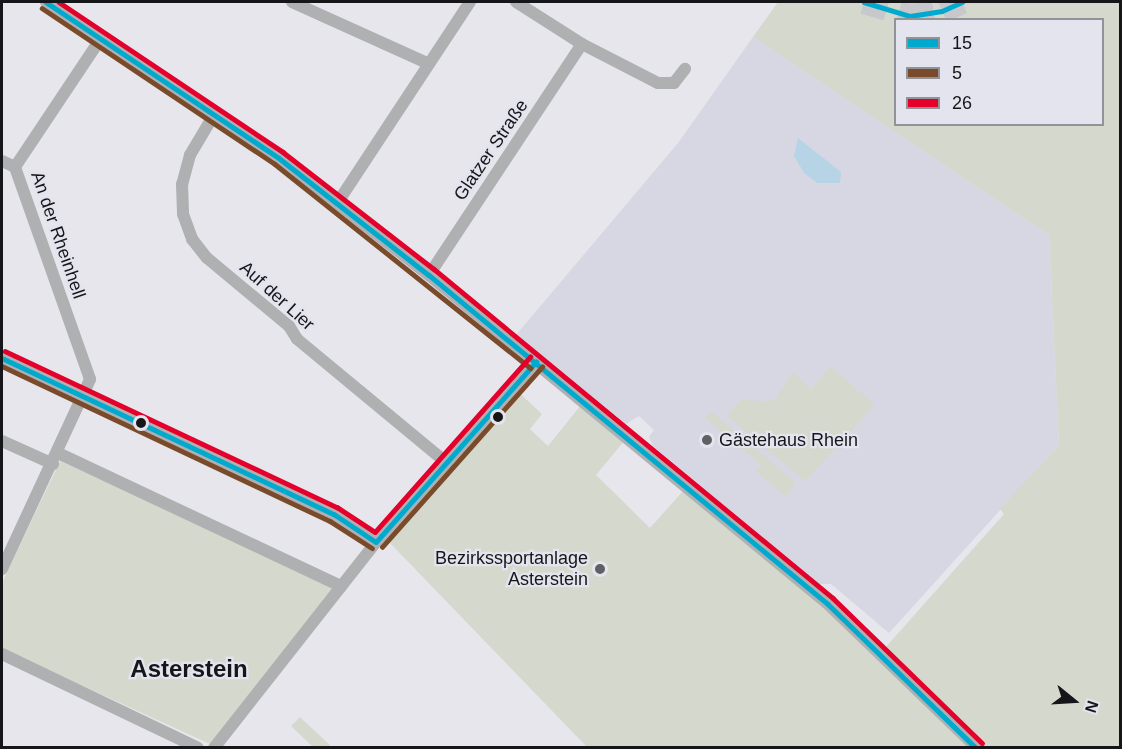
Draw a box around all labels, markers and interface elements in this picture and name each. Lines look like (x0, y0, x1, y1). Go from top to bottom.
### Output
legend (894, 18, 1104, 126)
text: 15 (952, 33, 972, 53)
text: 5 (952, 63, 962, 83)
text: 26 (952, 93, 972, 113)
street label: Glatzer Straße (449, 95, 533, 205)
street label: An der Rheinhell (26, 169, 90, 301)
street label: Auf der Lier (235, 257, 319, 335)
unlabelled marker (492, 411, 504, 423)
unlabelled marker (135, 417, 147, 429)
place label: Gästehaus Rhein (719, 429, 858, 451)
marker: Gästehaus Rhein (700, 433, 714, 447)
place label: Bezirkssportanlage Asterstein (435, 548, 588, 590)
marker: Bezirkssportanlage Asterstein (593, 562, 607, 576)
district label: Asterstein (130, 655, 248, 683)
north arrow (1044, 671, 1104, 731)
text: N (1082, 699, 1101, 715)

